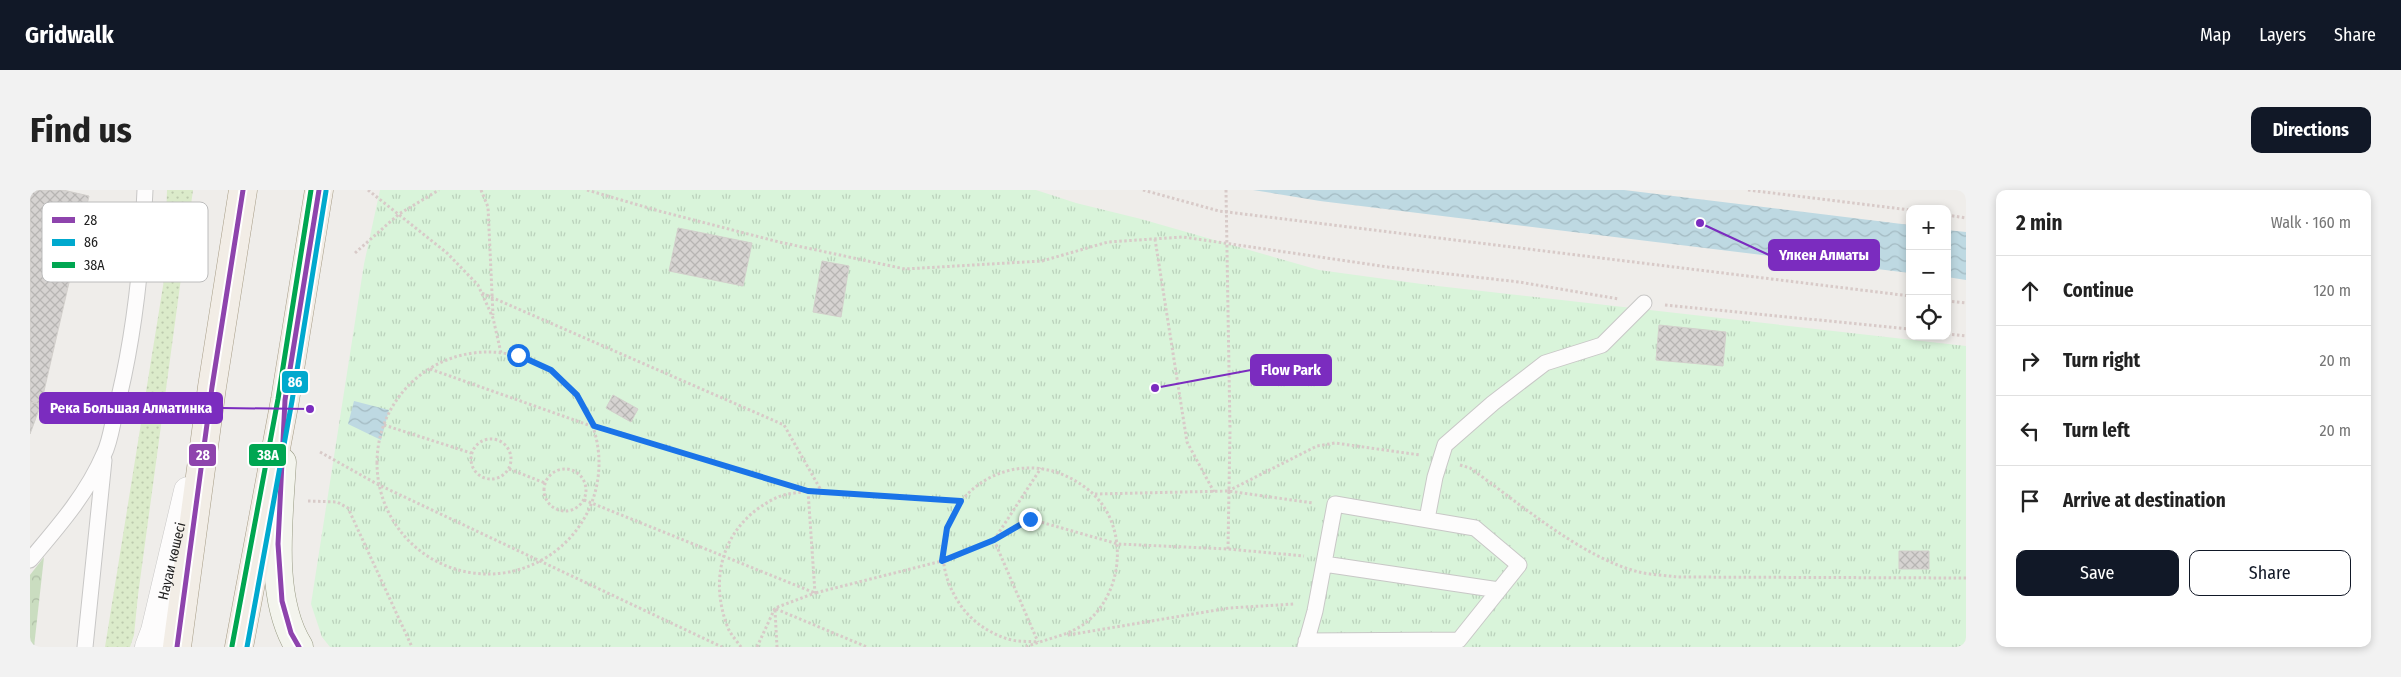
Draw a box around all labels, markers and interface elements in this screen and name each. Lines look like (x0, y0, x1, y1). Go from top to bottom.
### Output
text: Gridwalk (25, 21, 114, 49)
text: Map (2200, 24, 2231, 46)
text: Layers (2259, 24, 2306, 46)
text: Share (2334, 24, 2376, 46)
button: Directions (2251, 107, 2371, 153)
text: Find us (30, 109, 132, 151)
legend (42, 202, 208, 282)
map controls (1906, 205, 1951, 340)
button: + (1906, 205, 1951, 250)
text: 2 min (2016, 210, 2063, 236)
text: 28 (84, 212, 97, 229)
text: Walk · 160 m (2271, 213, 2351, 232)
text: 86 (84, 234, 98, 251)
callout: Үлкен Алматы (1769, 240, 1879, 270)
text: Үлкен Алматы (1778, 246, 1869, 264)
button: − (1906, 250, 1951, 295)
text: 38А (84, 257, 105, 274)
icon: ahead (2016, 277, 2044, 305)
text: Continue (2063, 279, 2134, 302)
text: 120 m (2313, 281, 2351, 300)
button: locate (1906, 295, 1951, 340)
route start (507, 344, 530, 367)
icon: right (2016, 347, 2044, 375)
text: Turn right (2063, 349, 2140, 372)
text: 20 m (2320, 351, 2351, 370)
callout: Flow Park (1251, 355, 1331, 385)
text: Flow Park (1261, 361, 1321, 379)
line badge: 86 (281, 370, 309, 394)
text: 86 (288, 374, 302, 391)
callout: Река Большая Алматинка (40, 393, 222, 423)
text: Река Большая Алматинка (50, 399, 213, 417)
icon: left (2016, 417, 2044, 445)
text: Turn left (2063, 419, 2130, 442)
text: 20 m (2320, 421, 2351, 440)
line badge: 28 (188, 443, 217, 467)
line badge: 38А (248, 443, 287, 467)
text: 28 (195, 447, 211, 464)
text: 38А (256, 447, 279, 464)
icon: arrive (2016, 487, 2044, 515)
text: Arrive at destination (2063, 489, 2226, 512)
route end (1019, 508, 1042, 531)
street label: Науаи көшесі (154, 521, 189, 602)
button: Save (2016, 550, 2179, 596)
button: Share (2189, 550, 2351, 596)

